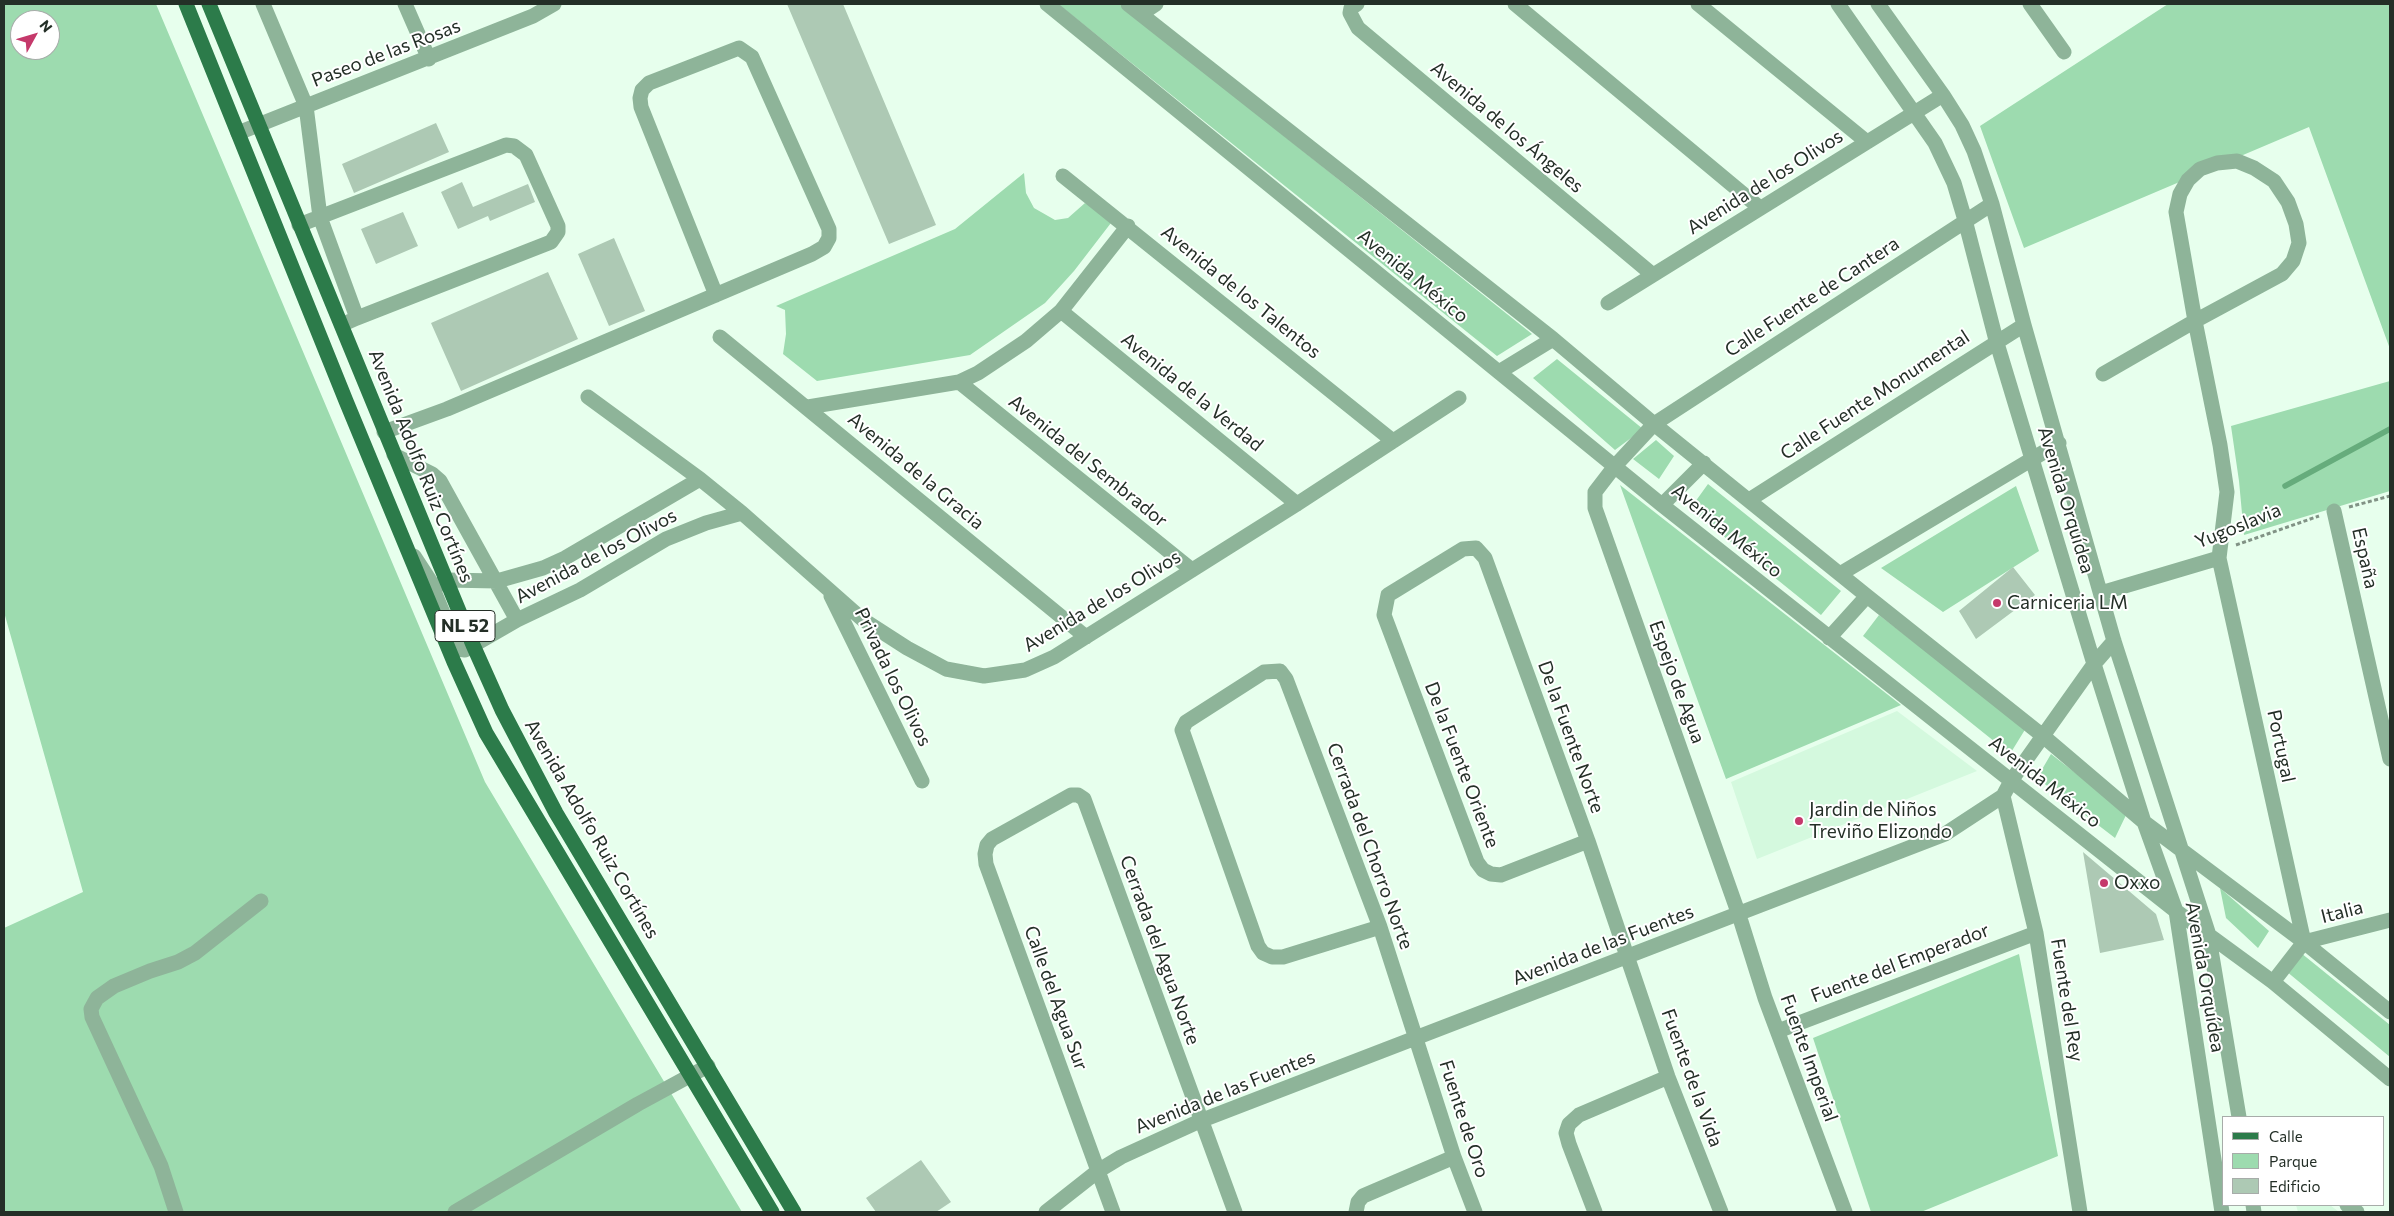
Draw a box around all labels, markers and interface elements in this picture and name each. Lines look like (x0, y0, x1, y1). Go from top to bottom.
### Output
north arrow (10, 10, 60, 60)
street label: Paseo de las Rosas (308, 14, 464, 92)
text: N (36, 16, 56, 35)
street label: Avenida de los Ángeles (1426, 56, 1588, 198)
street label: Avenida de los Olivos (1683, 125, 1847, 239)
street label: Avenida de los Talentos (1157, 221, 1325, 363)
street label: Avenida México (1353, 224, 1473, 328)
street label: Calle Fuente de Cantera (1721, 232, 1903, 362)
street label: Calle Fuente Monumental (1776, 325, 1974, 465)
street label: Avenida de la Verdad (1116, 328, 1268, 456)
street label: Avenida Adolfo Ruiz Cortínes (364, 346, 478, 586)
street label: Avenida del Sembrador (1004, 390, 1172, 532)
street label: Avenida de la Gracia (843, 407, 989, 535)
street label: Avenida Orquídea (2033, 424, 2099, 576)
street label: Avenida México (1667, 479, 1787, 583)
street label: Yugoslavia (2192, 498, 2284, 554)
street label: Avenida de los Olivos (511, 504, 681, 608)
street label: España (2347, 525, 2383, 591)
street label: Avenida de los Olivos (1019, 545, 1185, 657)
place label: Carniceria LM (2007, 592, 2128, 614)
marker: Carniceria LM (1991, 597, 2003, 609)
street label: Privada los Olivos (850, 604, 936, 750)
road number: NL 52 (435, 610, 495, 642)
street label: Espejo de Agua (1644, 617, 1710, 747)
street label: De la Fuente Norte (1533, 658, 1609, 816)
street label: De la Fuente Oriente (1420, 679, 1504, 851)
street label: Portugal (2262, 708, 2300, 784)
street label: Avenida Adolfo Ruiz Cortínes (520, 715, 664, 943)
street label: Avenida México (1984, 731, 2106, 833)
street label: Cerrada del Chorro Norte (1322, 740, 1418, 952)
place label: Jardin de Niños Treviño Elizondo (1809, 799, 1952, 843)
marker: Jardin de Niños Treviño Elizondo (1793, 815, 1805, 827)
street label: Cerrada del Agua Norte (1115, 852, 1205, 1048)
place label: Oxxo (2114, 872, 2160, 894)
marker: Oxxo (2098, 877, 2110, 889)
street label: Italia (2319, 896, 2365, 928)
street label: Avenida de las Fuentes (1509, 900, 1697, 990)
street label: Avenida Orquídea (2181, 900, 2229, 1054)
street label: Fuente del Emperador (1808, 918, 1992, 1008)
street label: Calle del Agua Sur (1019, 923, 1093, 1073)
street label: Fuente del Rey (2046, 937, 2088, 1063)
street label: Fuente Imperial (1775, 991, 1843, 1125)
street label: Fuente de la Vida (1656, 1006, 1728, 1150)
street label: Avenida de las Fuentes (1132, 1045, 1318, 1139)
street label: Fuente de Oro (1434, 1057, 1494, 1181)
legend (2222, 1116, 2384, 1206)
text: Calle (2269, 1127, 2303, 1145)
text: Parque (2269, 1152, 2317, 1170)
text: Edificio (2269, 1177, 2320, 1195)

